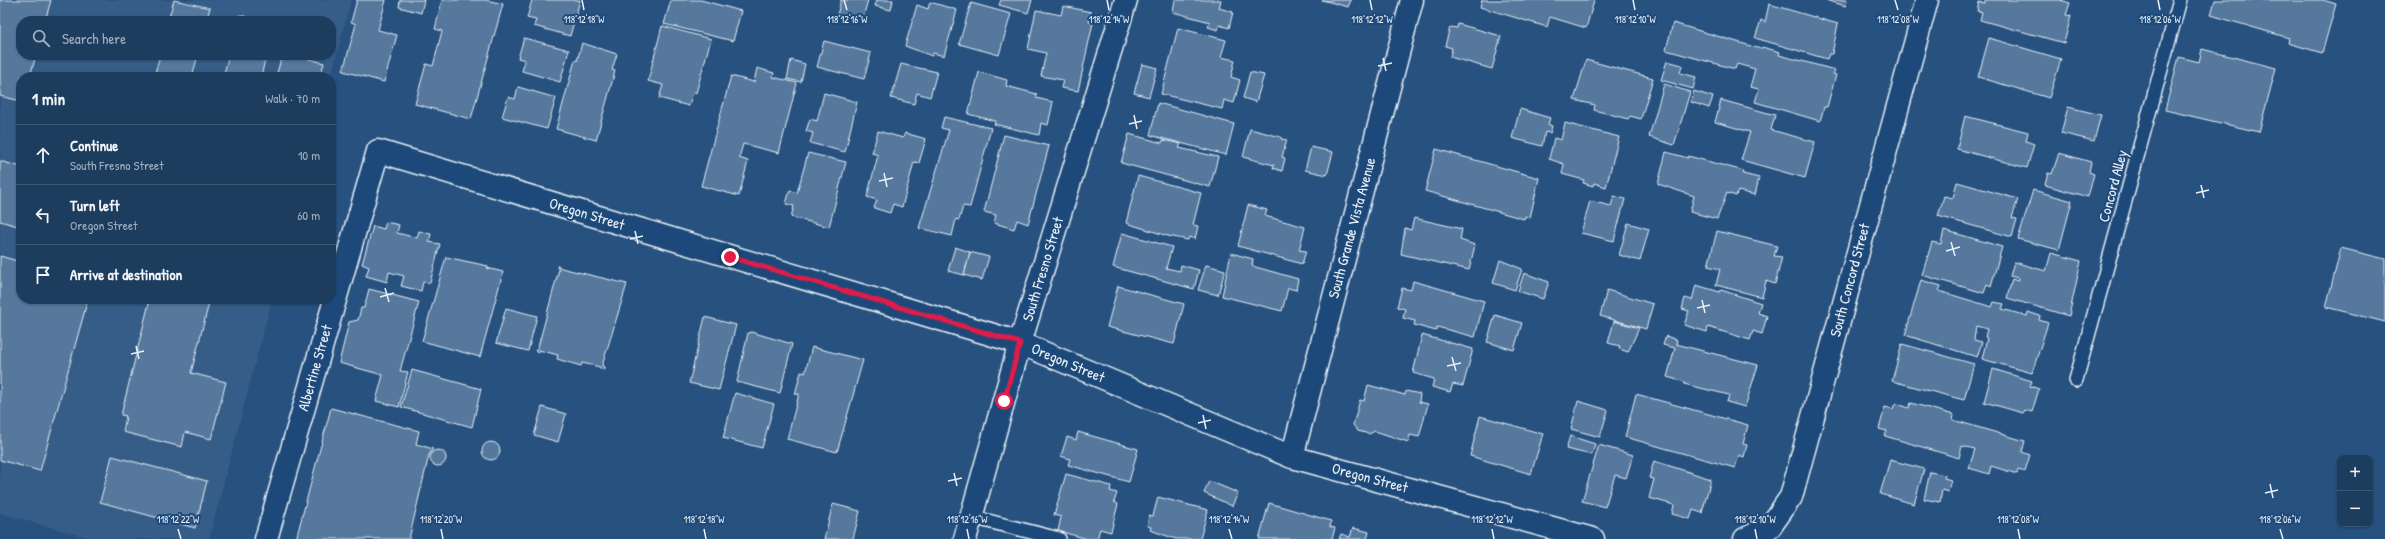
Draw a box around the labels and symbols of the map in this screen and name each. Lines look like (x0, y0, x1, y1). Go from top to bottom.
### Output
text: 118°12'18"W (563, 13, 605, 26)
text: 118°12'16"W (827, 13, 868, 26)
text: 118°12'14"W (1089, 13, 1130, 26)
text: 118°12'12"W (1351, 13, 1394, 26)
text: 118°12'10"W (1614, 13, 1656, 26)
text: 118°12'08"W (1877, 13, 1920, 26)
text: 118°12'06"W (2139, 13, 2182, 26)
street label: Concord Alley (2093, 147, 2132, 224)
street label: South Grande Vista Avenue (1323, 155, 1380, 301)
street label: Oregon Street (547, 192, 628, 235)
street label: South Fresno Street (1017, 213, 1069, 324)
street label: South Concord Street (1824, 220, 1875, 339)
route end (721, 248, 739, 266)
street label: Albertine Street (292, 321, 337, 413)
street label: Oregon Street (1028, 338, 1109, 388)
route start (995, 392, 1013, 410)
street label: Oregon Street (1330, 457, 1411, 498)
text: 118°12'22"W (157, 513, 200, 526)
text: 118°12'20"W (420, 513, 463, 526)
text: 118°12'18"W (683, 513, 725, 526)
text: 118°12'16"W (947, 513, 988, 526)
text: 118°12'14"W (1209, 513, 1250, 526)
text: 118°12'12"W (1471, 513, 1514, 526)
text: 118°12'10"W (1734, 513, 1776, 526)
text: 118°12'08"W (1997, 513, 2040, 526)
text: 118°12'06"W (2259, 513, 2302, 526)

